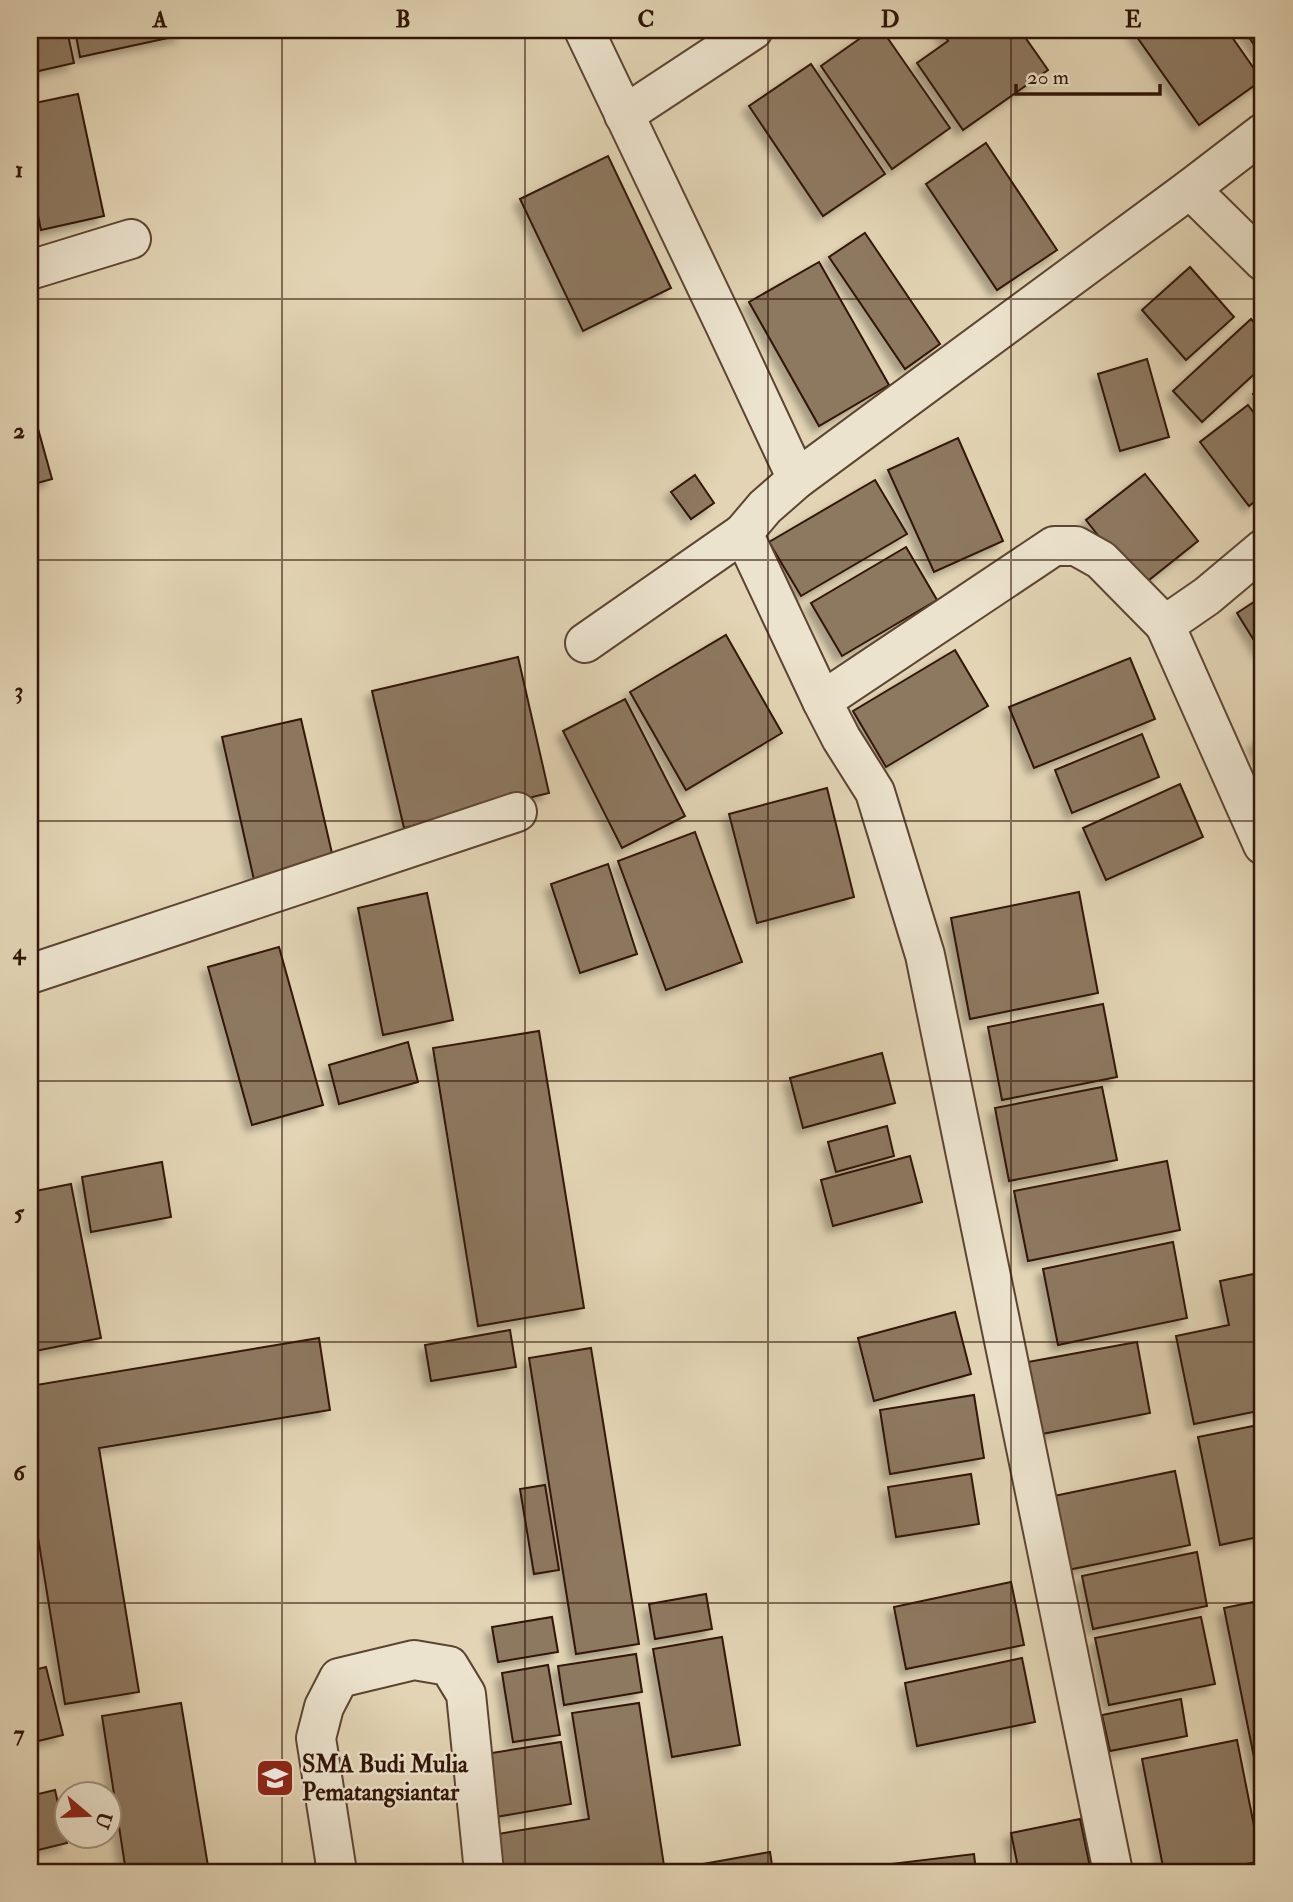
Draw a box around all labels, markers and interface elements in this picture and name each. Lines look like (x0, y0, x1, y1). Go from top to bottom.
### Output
text: A (152, 5, 168, 34)
text: B (395, 5, 411, 34)
text: C (638, 5, 654, 34)
text: D (881, 5, 899, 34)
text: E (1125, 5, 1142, 34)
scale bar (1016, 52, 1160, 96)
text: 20 m (1027, 64, 1069, 91)
text: 1 (15, 155, 23, 184)
text: 2 (13, 416, 25, 445)
text: 3 (15, 676, 23, 705)
text: 4 (12, 937, 27, 966)
text: 5 (14, 1198, 25, 1227)
text: 6 (13, 1458, 27, 1487)
text: 7 (14, 1719, 25, 1748)
place label: SMA Budi Mulia Pematangsiantar (302, 1749, 469, 1808)
school or university icon: SMA Budi Mulia Pematangsiantar (254, 1757, 296, 1799)
north arrow (52, 1780, 122, 1850)
text: U (89, 1809, 117, 1832)

